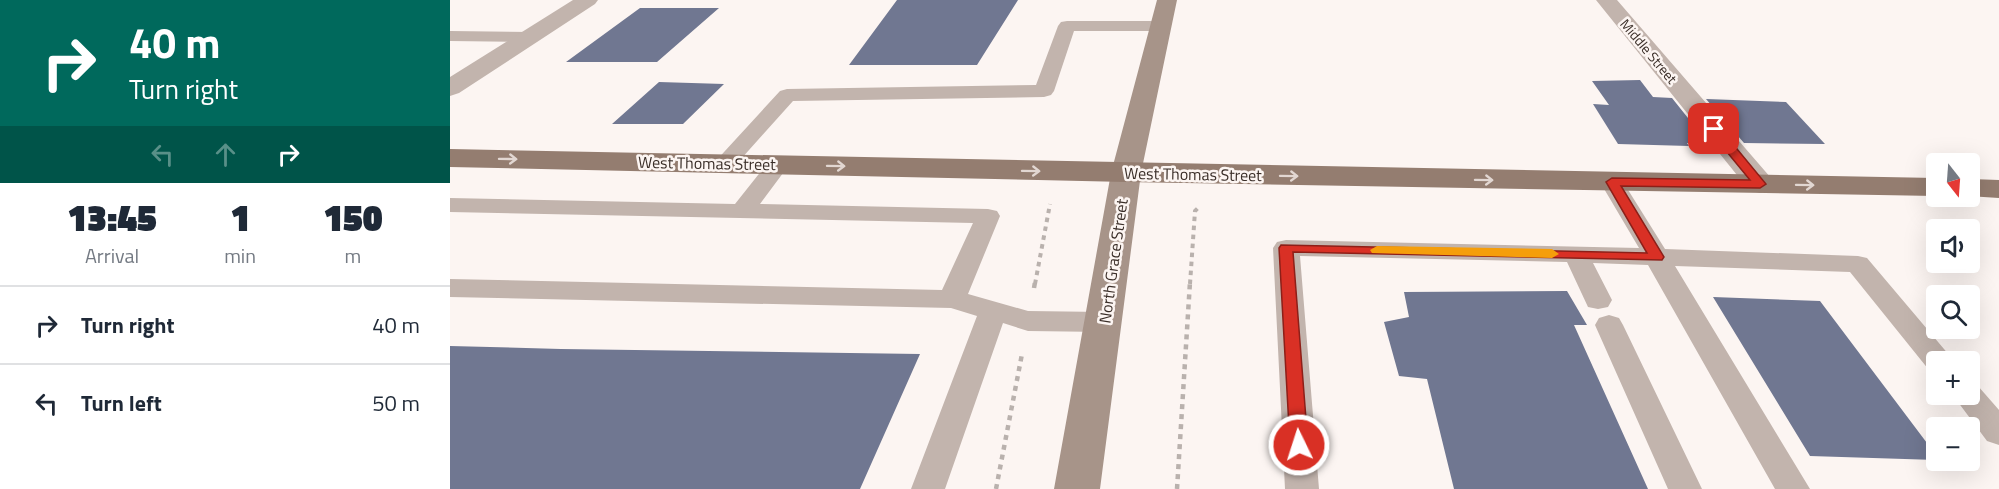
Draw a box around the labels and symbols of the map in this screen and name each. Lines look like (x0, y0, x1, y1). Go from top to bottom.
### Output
street label: Middle Street (1616, 14, 1683, 88)
pin (1688, 103, 1739, 154)
street label: West Thomas Street (638, 150, 776, 176)
one-way arrow (498, 153, 518, 165)
north arrow (1926, 153, 1980, 207)
one-way arrow (826, 161, 846, 172)
street label: West Thomas Street (1124, 161, 1262, 187)
one-way arrow (1021, 165, 1041, 177)
one-way arrow (1279, 170, 1299, 182)
one-way arrow (1474, 174, 1494, 185)
one-way arrow (1795, 179, 1815, 191)
street label: North Grace Street (1092, 197, 1134, 325)
position arrow (1267, 413, 1331, 477)

